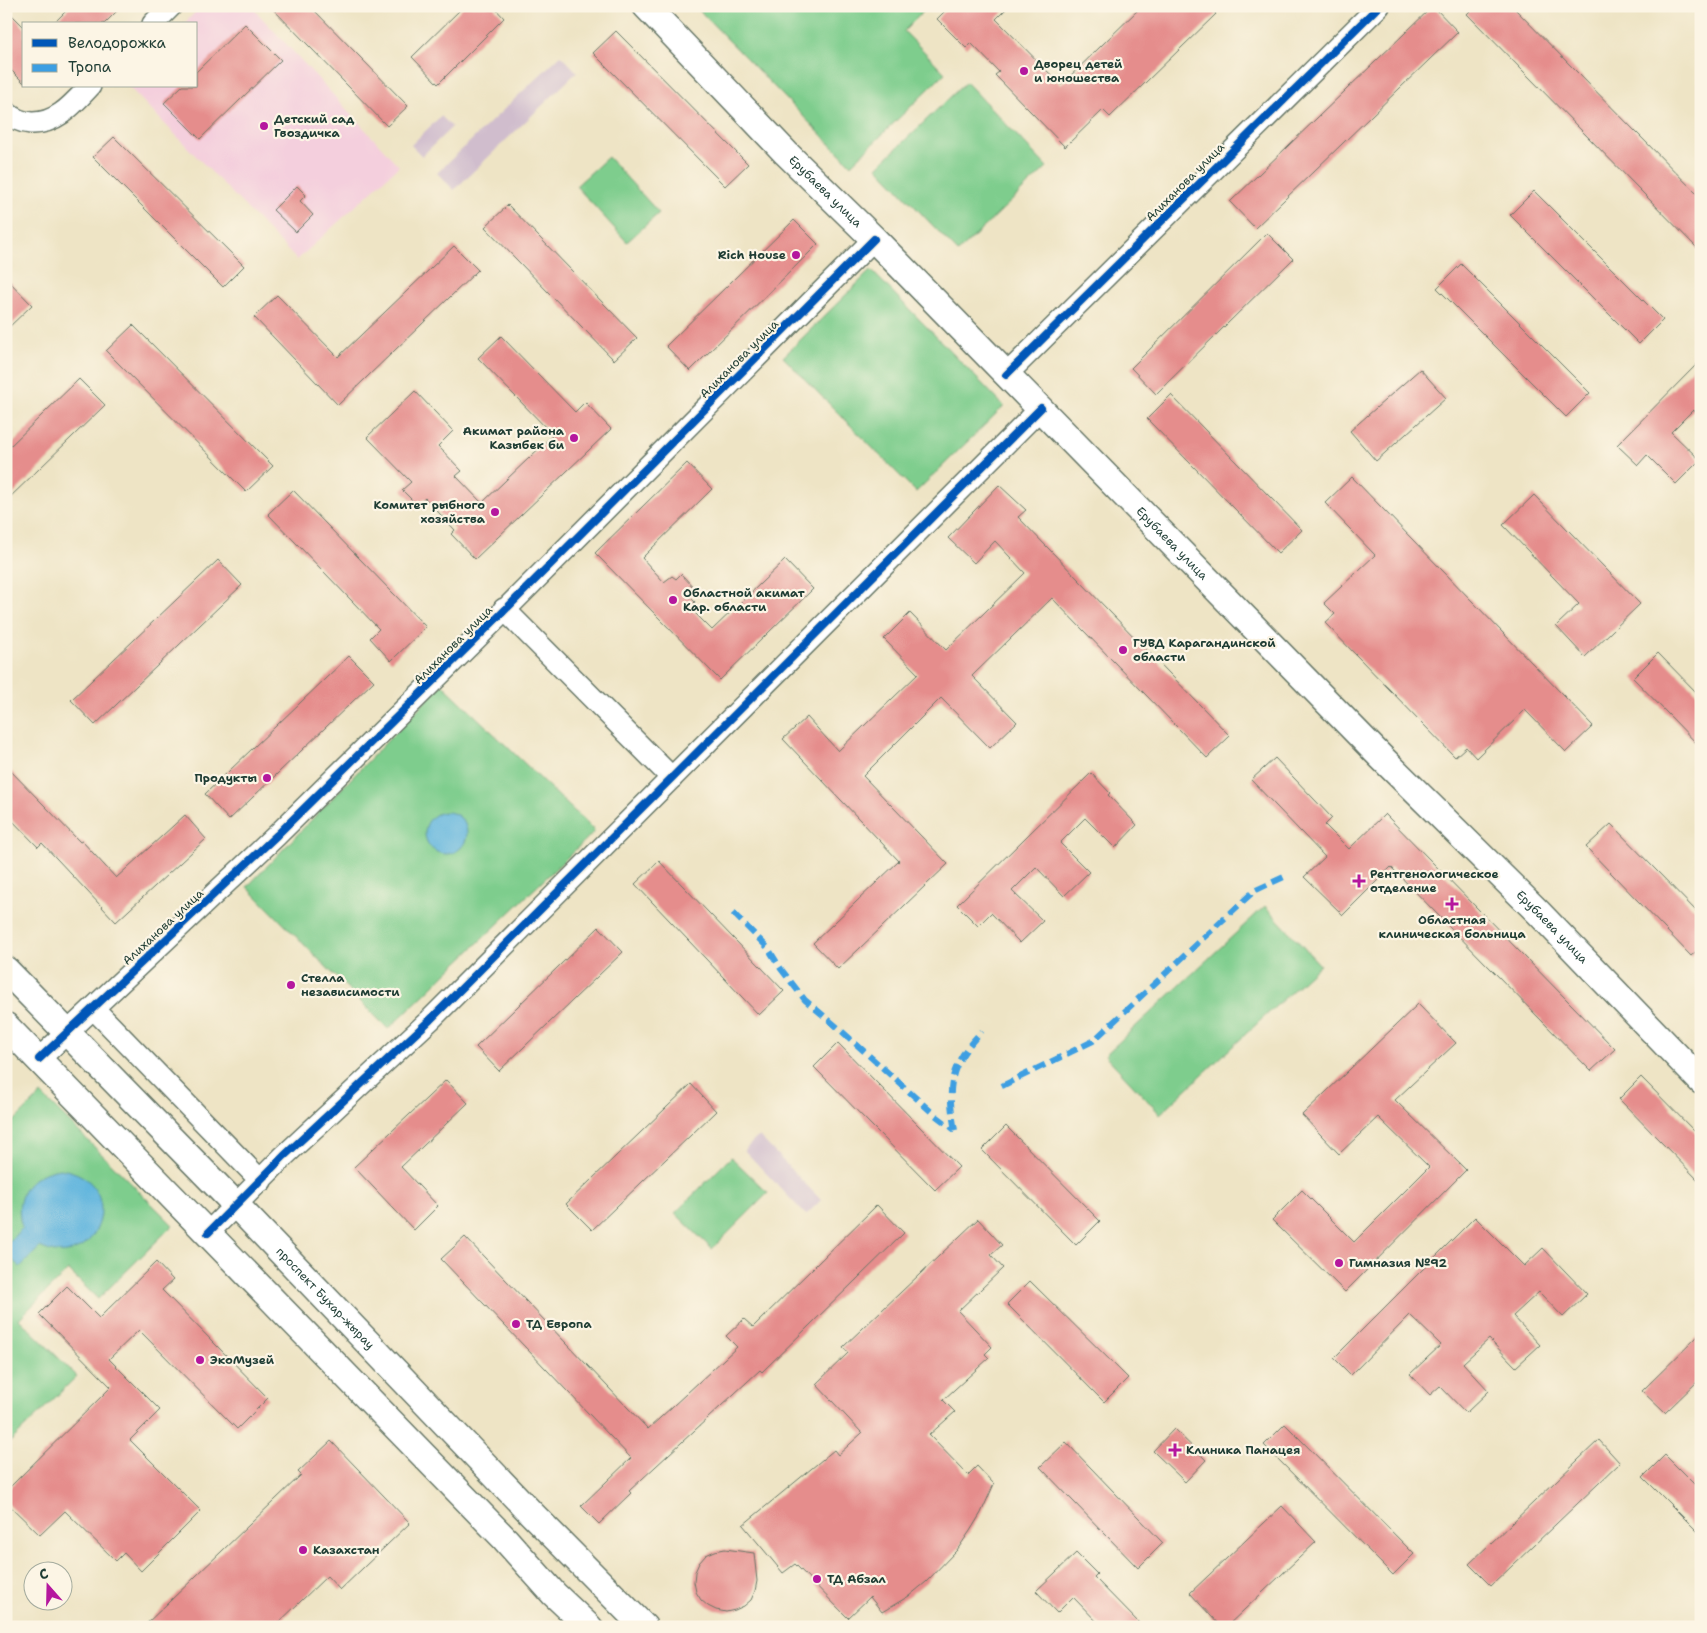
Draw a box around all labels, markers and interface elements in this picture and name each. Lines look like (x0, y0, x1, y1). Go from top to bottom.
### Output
legend (22, 22, 198, 88)
text: Велодорожка (68, 33, 167, 53)
place label: Дворец детей и юношества (1034, 56, 1123, 86)
text: Тропа (68, 57, 112, 77)
marker: Дворец детей и юношества (1018, 65, 1030, 77)
place label: Детский сад Гвоздичка (274, 111, 355, 141)
marker: Детский сад Гвоздичка (258, 120, 270, 132)
street label: Алиханова улица (1142, 139, 1228, 225)
street label: Ерубаева улица (785, 152, 866, 231)
place label: Rich House (718, 247, 786, 263)
marker: Rich House (790, 249, 802, 261)
street label: Алиханова улица (696, 316, 782, 402)
place label: Акимат района Казыбек би (463, 423, 565, 453)
marker: Акимат района Казыбек би (568, 432, 580, 444)
place label: Комитет рыбного хозяйства (373, 497, 486, 527)
street label: Ерубаева улица (1133, 503, 1212, 584)
marker: Комитет рыбного хозяйства (489, 506, 501, 518)
place label: Областной акимат Кар. области (683, 585, 806, 615)
marker: Областной акимат Кар. области (667, 594, 679, 606)
street label: Алиханова улица (410, 602, 496, 688)
place label: ГУВД Карагандинской области (1133, 635, 1276, 665)
marker: ГУВД Карагандинской области (1117, 644, 1129, 656)
place label: Продукты (195, 770, 257, 786)
marker: Продукты (261, 772, 273, 784)
place label: Рентгенологическое отделение (1370, 866, 1499, 896)
marker: Рентгенологическое отделение (1352, 874, 1366, 888)
street label: Алиханова улица (119, 885, 207, 969)
street label: Ерубаева улица (1513, 887, 1592, 967)
marker: Областная клиническая больница (1445, 897, 1459, 911)
place label: Областная клиническая больница (1378, 912, 1526, 942)
place label: Стелла независимости (301, 970, 400, 1000)
marker: Стелла независимости (285, 979, 297, 991)
street label: проспект Бухар-жырау (273, 1244, 378, 1353)
place label: Гимназия №92 (1349, 1255, 1447, 1271)
marker: Гимназия №92 (1333, 1257, 1345, 1269)
place label: ТД Европа (526, 1316, 592, 1332)
marker: ТД Европа (510, 1318, 522, 1330)
place label: ЭкоМузей (210, 1352, 275, 1368)
marker: ЭкоМузей (194, 1354, 206, 1366)
place label: Клиника Панацея (1186, 1442, 1300, 1458)
marker: Клиника Панацея (1168, 1443, 1182, 1457)
place label: Казахстан (313, 1542, 380, 1558)
marker: Казахстан (297, 1544, 309, 1556)
north arrow (22, 1560, 72, 1610)
text: С (36, 1564, 51, 1584)
place label: ТД Абзал (827, 1571, 887, 1587)
marker: ТД Абзал (811, 1573, 823, 1585)

